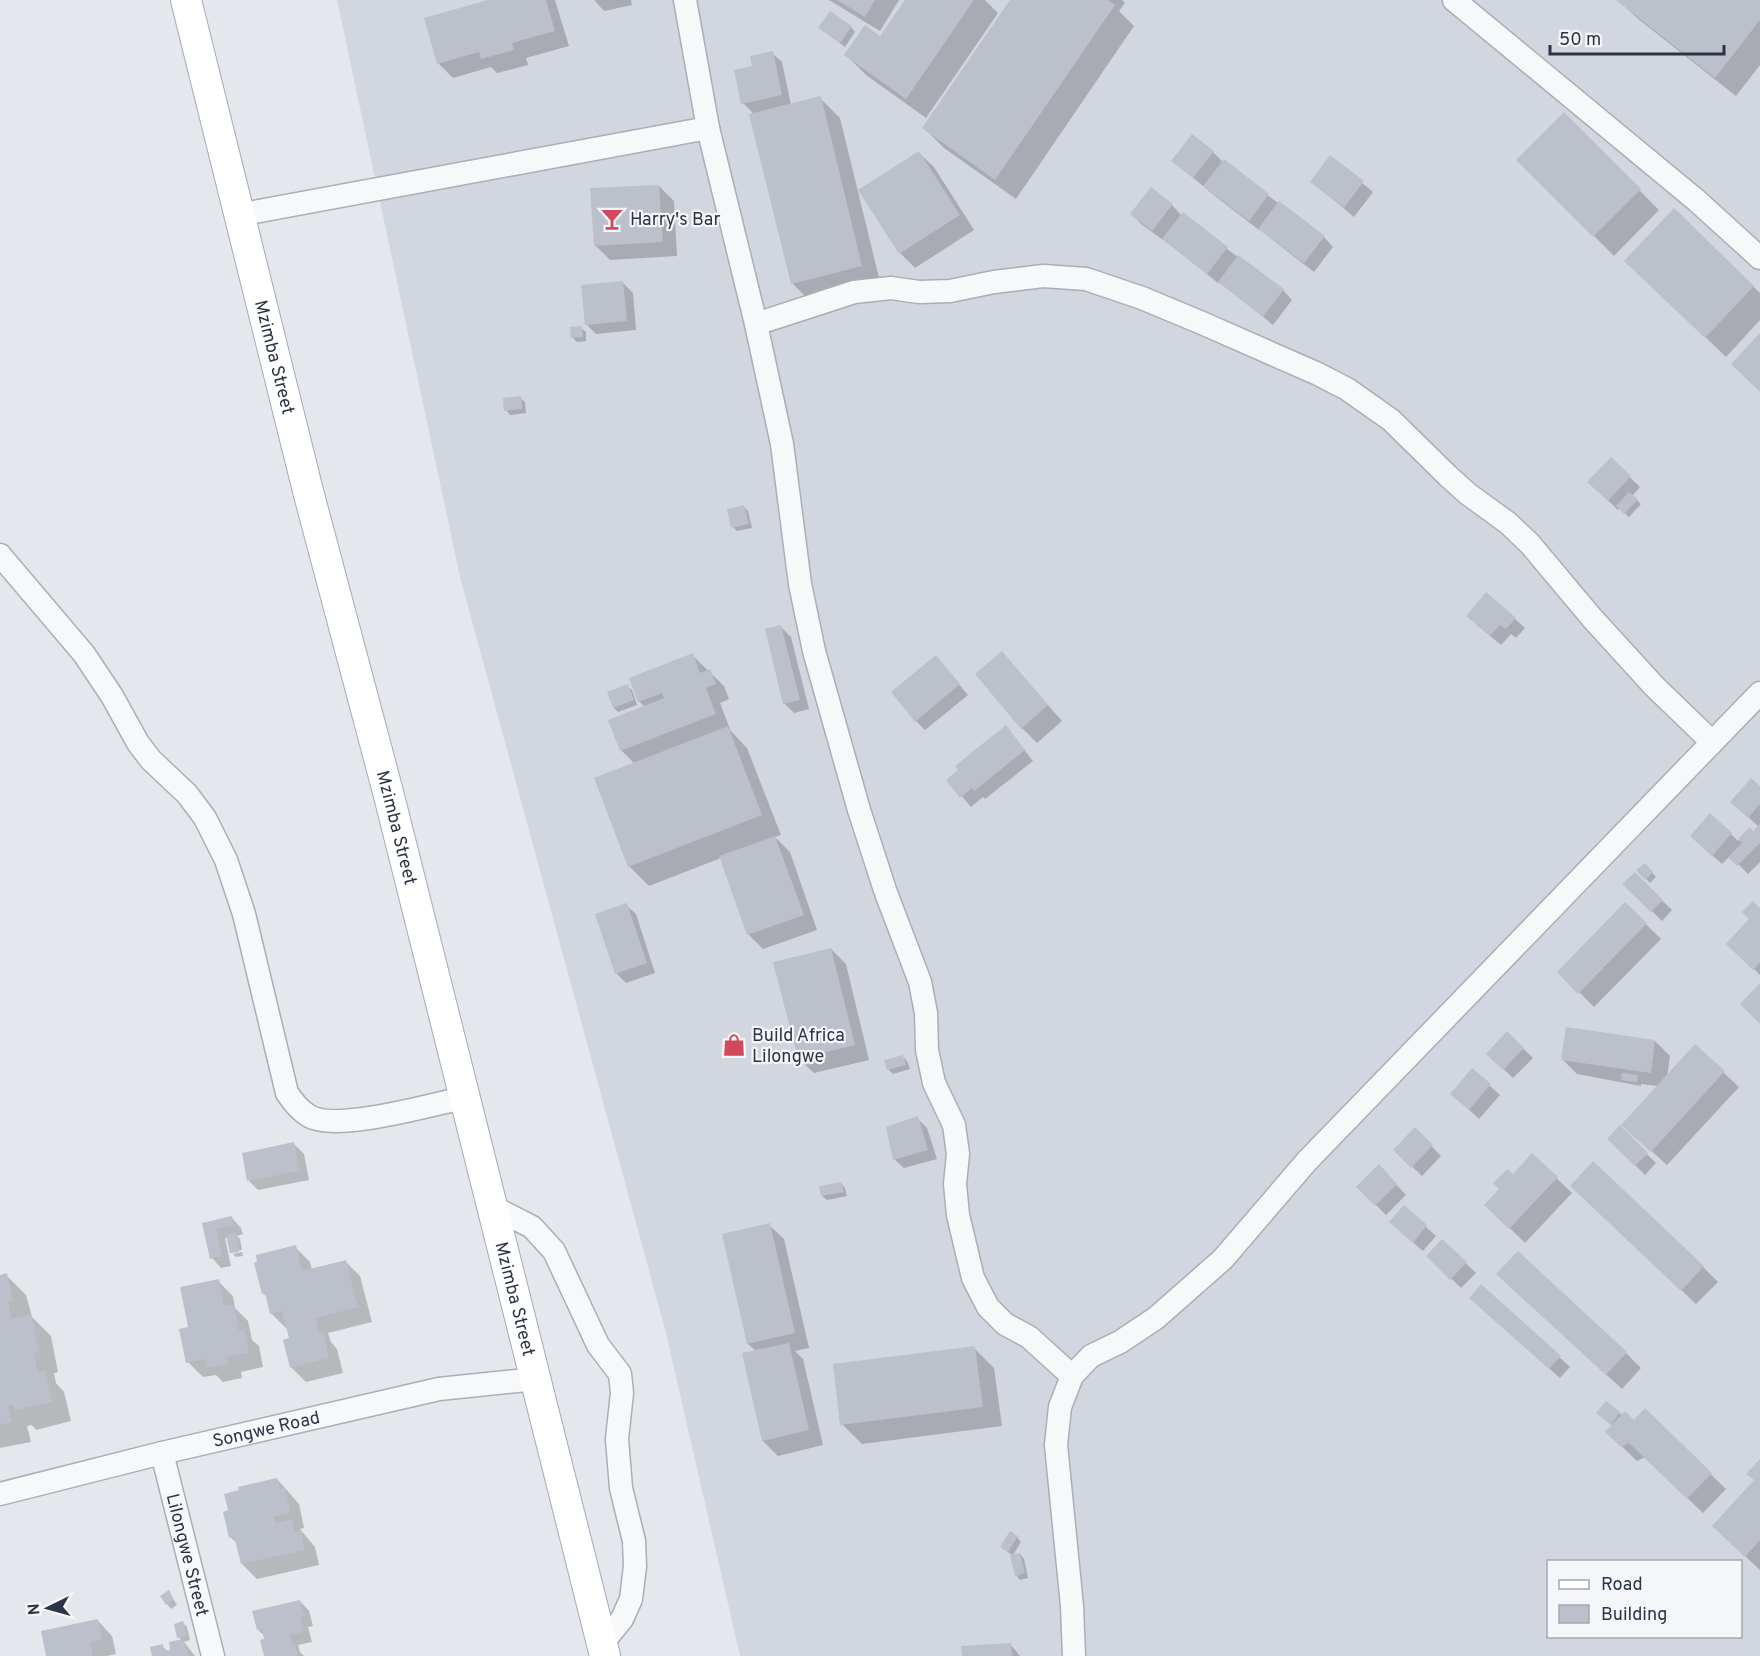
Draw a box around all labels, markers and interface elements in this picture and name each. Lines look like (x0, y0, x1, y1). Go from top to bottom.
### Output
scale bar (1550, 18, 1724, 56)
text: 50 m (1559, 29, 1601, 52)
bar icon: Harry's Bar (599, 206, 625, 232)
place label: Harry's Bar (630, 209, 721, 232)
street label: Mzimba Street (248, 298, 299, 417)
street label: Mzimba Street (370, 768, 421, 887)
place label: Build Africa Lilongwe (752, 1025, 845, 1069)
shop icon: Build Africa Lilongwe (721, 1032, 747, 1058)
street label: Mzimba Street (488, 1240, 539, 1359)
street label: Songwe Road (211, 1407, 322, 1454)
street label: Lilongwe Street (160, 1491, 213, 1619)
legend (1547, 1560, 1742, 1638)
text: Road (1601, 1574, 1643, 1597)
north arrow (18, 1578, 78, 1638)
text: N (25, 1603, 46, 1616)
text: Building (1601, 1604, 1667, 1627)

